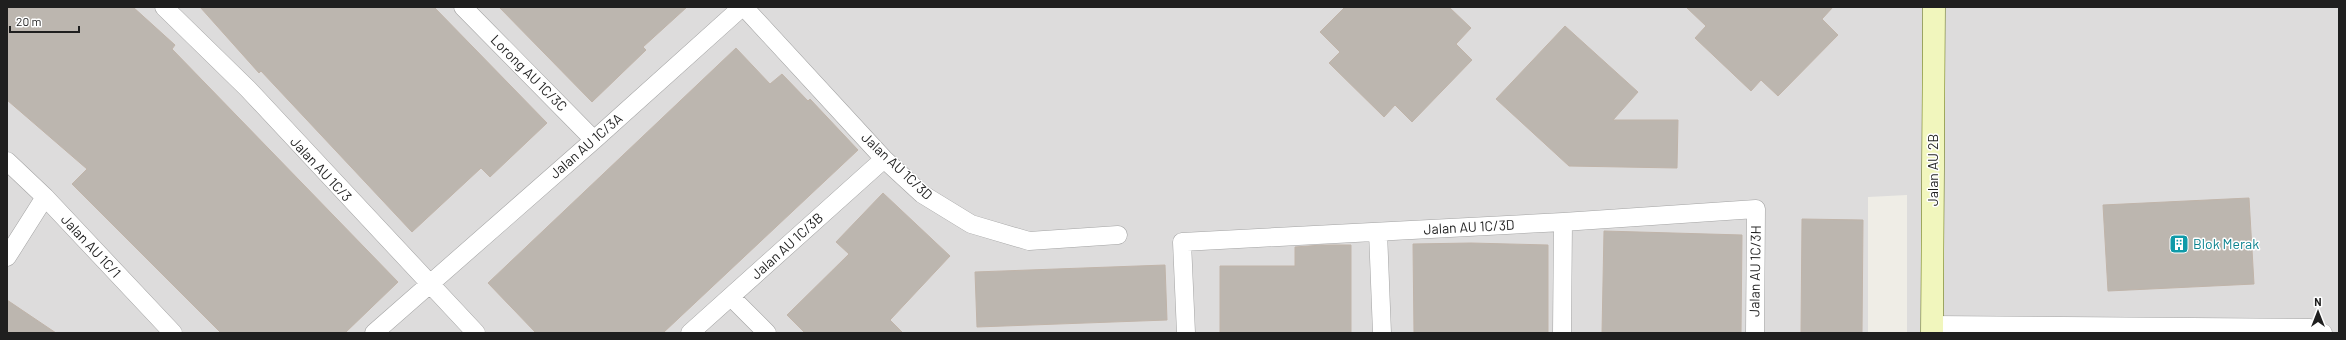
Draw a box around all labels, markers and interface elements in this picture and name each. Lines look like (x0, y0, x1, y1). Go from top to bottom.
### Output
scale bar (10, 8, 79, 34)
text: 20 m (16, 14, 42, 28)
street label: Lorong AU 1C/3C (488, 31, 571, 114)
street label: Jalan AU 1C/3A (546, 109, 626, 182)
street label: Jalan AU 1C/3D (858, 128, 936, 203)
street label: Jalan AU 1C/3 (287, 133, 356, 205)
street label: Jalan AU 2B (1924, 134, 1941, 206)
street label: Jalan AU 1C/3B (747, 209, 826, 282)
street label: Jalan AU 1C/1 (58, 211, 125, 281)
street label: Jalan AU 1C/3D (1423, 216, 1515, 237)
street label: Jalan AU 1C/3H (1745, 225, 1764, 317)
building icon: Blok Merak (2168, 233, 2190, 255)
place label: Blok Merak (2193, 235, 2259, 252)
north arrow (2298, 292, 2338, 332)
text: N (2314, 295, 2322, 308)

